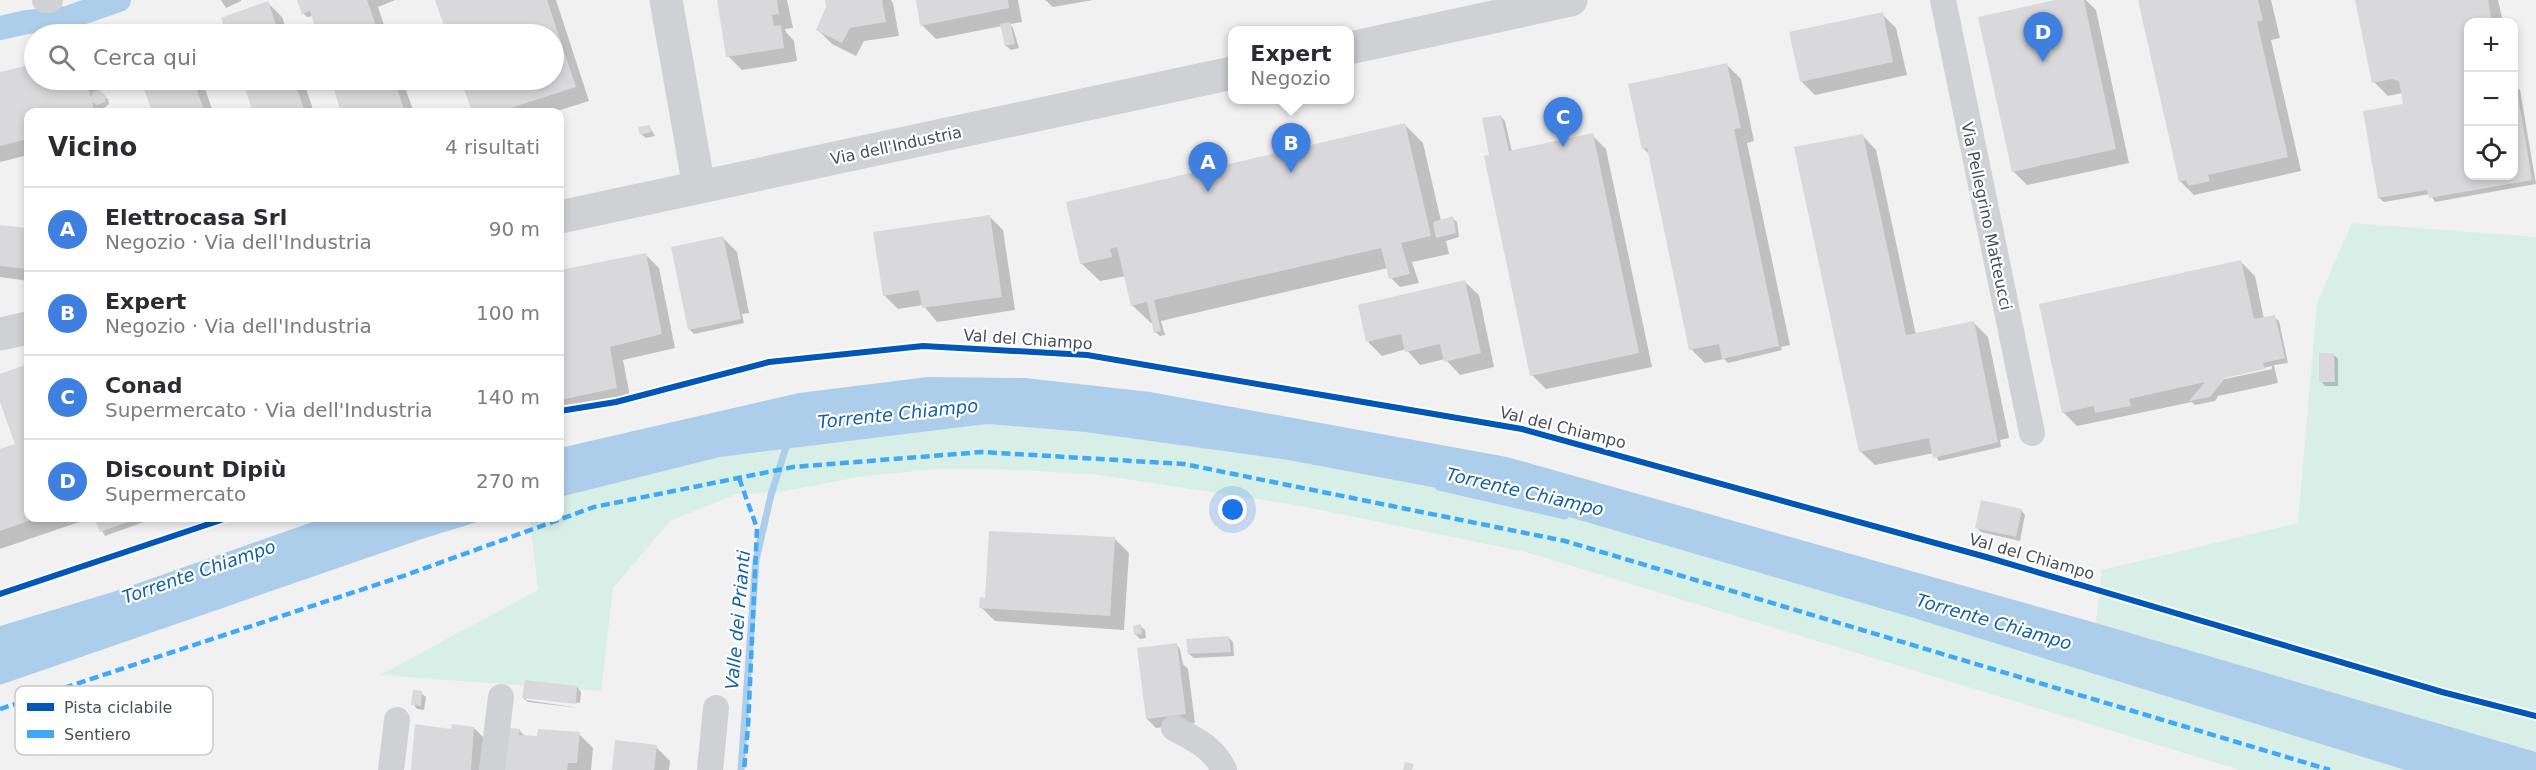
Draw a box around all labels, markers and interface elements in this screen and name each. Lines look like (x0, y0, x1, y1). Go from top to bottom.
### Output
pin: D (2024, 13, 2062, 62)
map controls (2464, 18, 2518, 180)
button: + (2464, 18, 2518, 72)
search box (24, 24, 564, 90)
popup (1228, 26, 1354, 104)
icon: search (45, 41, 78, 74)
text: Expert (1250, 41, 1332, 66)
text: Cerca qui (93, 45, 197, 70)
text: Negozio (1250, 66, 1331, 90)
button: − (2464, 72, 2518, 126)
pin: C (1544, 98, 1582, 147)
street label: Via Pellegrino Matteucci (1957, 120, 2016, 312)
street label: Via dell'Industria (829, 122, 964, 169)
pin: B (1272, 124, 1310, 173)
button: locate (2464, 126, 2518, 180)
text: Vicino (48, 132, 137, 162)
text: 4 risultati (445, 135, 540, 159)
pin: A (1188, 142, 1228, 192)
text: Elettrocasa Srl (105, 205, 287, 230)
text: A (60, 217, 75, 241)
text: 90 m (489, 217, 540, 241)
text: Negozio · Via dell'Industria (105, 230, 372, 254)
text: Expert (105, 289, 186, 314)
text: B (60, 301, 75, 325)
text: 100 m (476, 301, 540, 325)
text: Negozio · Via dell'Industria (105, 314, 372, 338)
street label: Val del Chiampo (963, 325, 1093, 353)
text: Conad (105, 373, 183, 398)
text: C (60, 385, 75, 409)
text: 140 m (476, 385, 540, 409)
water label: Torrente Chiampo (817, 395, 979, 432)
text: Supermercato · Via dell'Industria (105, 398, 432, 422)
street label: Val del Chiampo (1498, 403, 1628, 452)
text: Discount Dipiù (105, 457, 286, 482)
water label: Torrente Chiampo (1444, 463, 1606, 520)
text: D (59, 469, 76, 493)
text: 270 m (476, 469, 540, 493)
text: Supermercato (105, 482, 246, 506)
your location (1218, 495, 1247, 524)
street label: Val del Chiampo (1967, 529, 2097, 583)
water label: Torrente Chiampo (119, 535, 278, 608)
water label: Valle dei Prianti (721, 549, 754, 691)
water label: Torrente Chiampo (1914, 589, 2074, 654)
legend (15, 686, 213, 755)
text: Pista ciclabile (64, 698, 172, 717)
text: Sentiero (64, 725, 131, 744)

